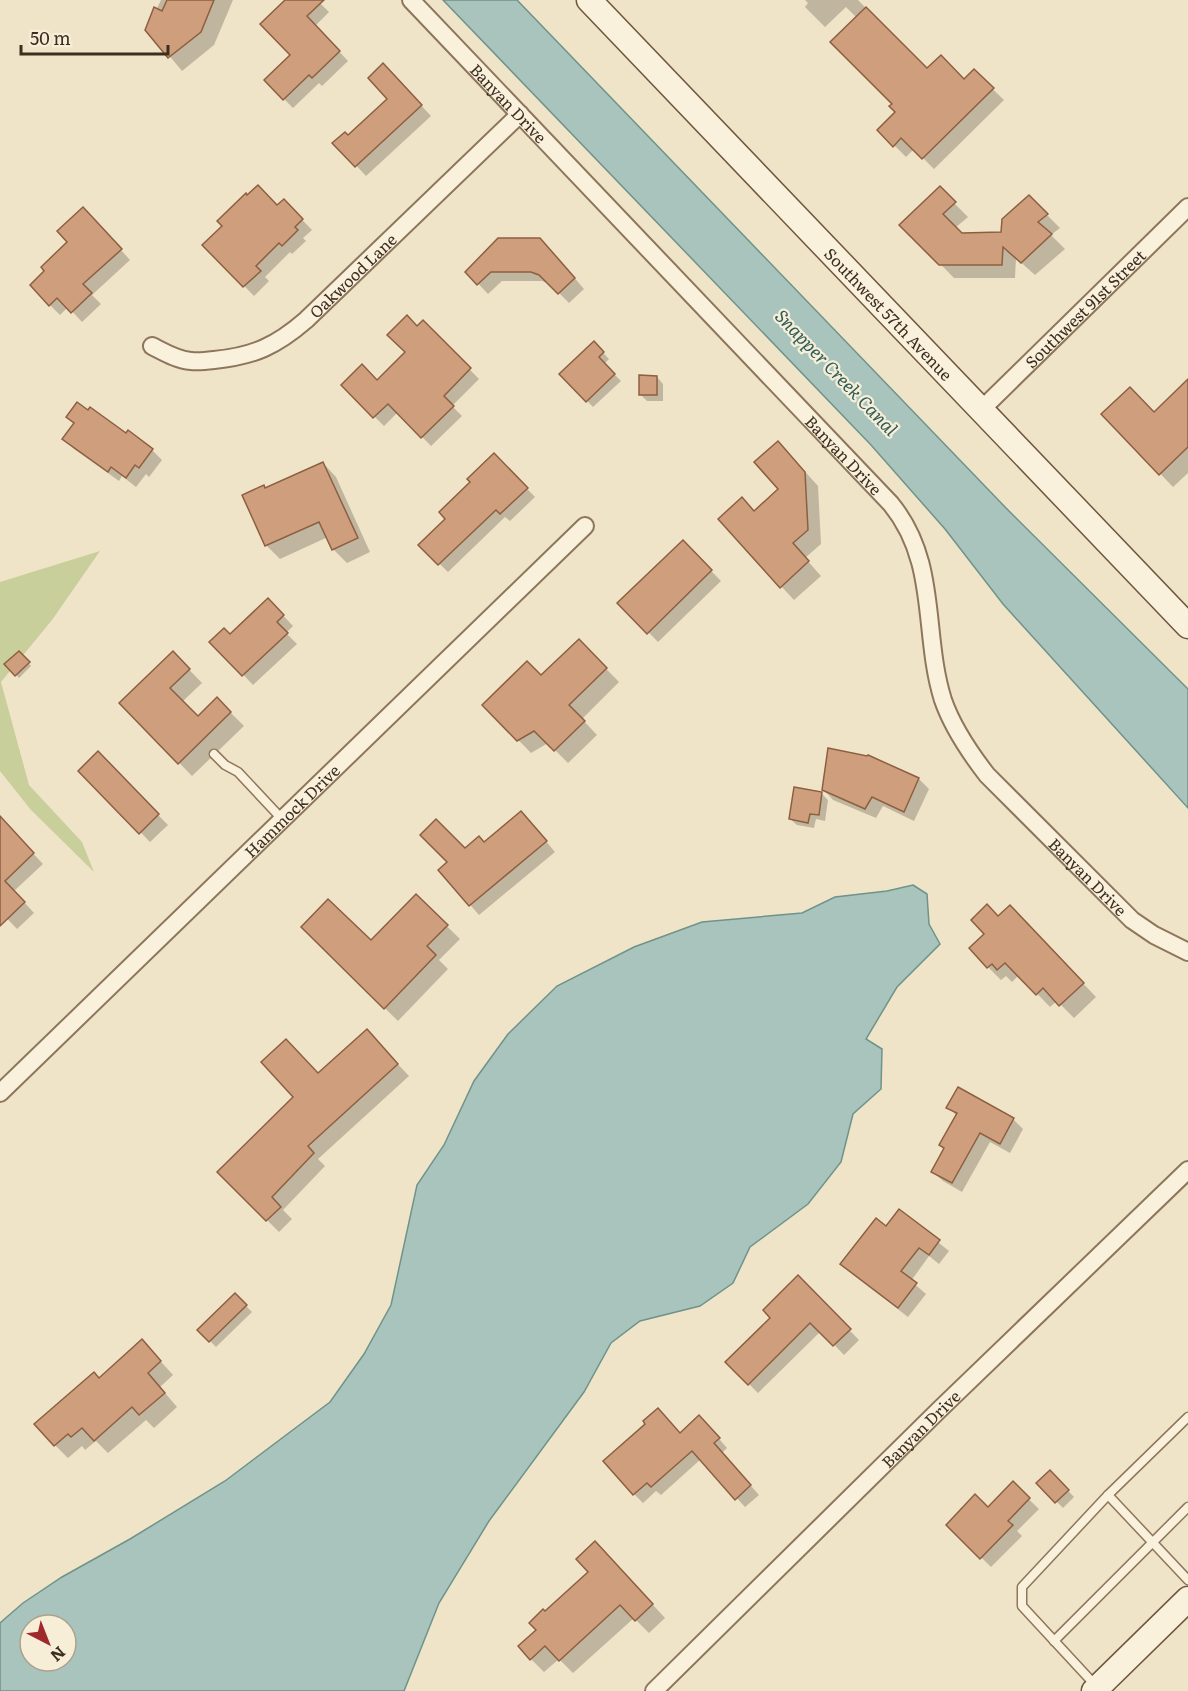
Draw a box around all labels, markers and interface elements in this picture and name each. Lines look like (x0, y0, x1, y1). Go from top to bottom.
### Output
scale bar (21, 18, 168, 56)
text: 50 m (30, 24, 71, 51)
street label: Banyan Drive (465, 58, 553, 148)
street label: Oakwood Lane (303, 227, 402, 323)
street label: Southwest 57th Avenue (820, 242, 959, 385)
street label: Southwest 91st Street (1019, 243, 1151, 373)
water label: Snapper Creek Canal (769, 303, 905, 442)
street label: Banyan Drive (800, 410, 888, 500)
street label: Hammock Drive (238, 758, 345, 863)
street label: Banyan Drive (1044, 832, 1133, 921)
street label: Banyan Drive (876, 1384, 965, 1473)
north arrow (18, 1613, 78, 1673)
text: N (46, 1641, 72, 1668)

